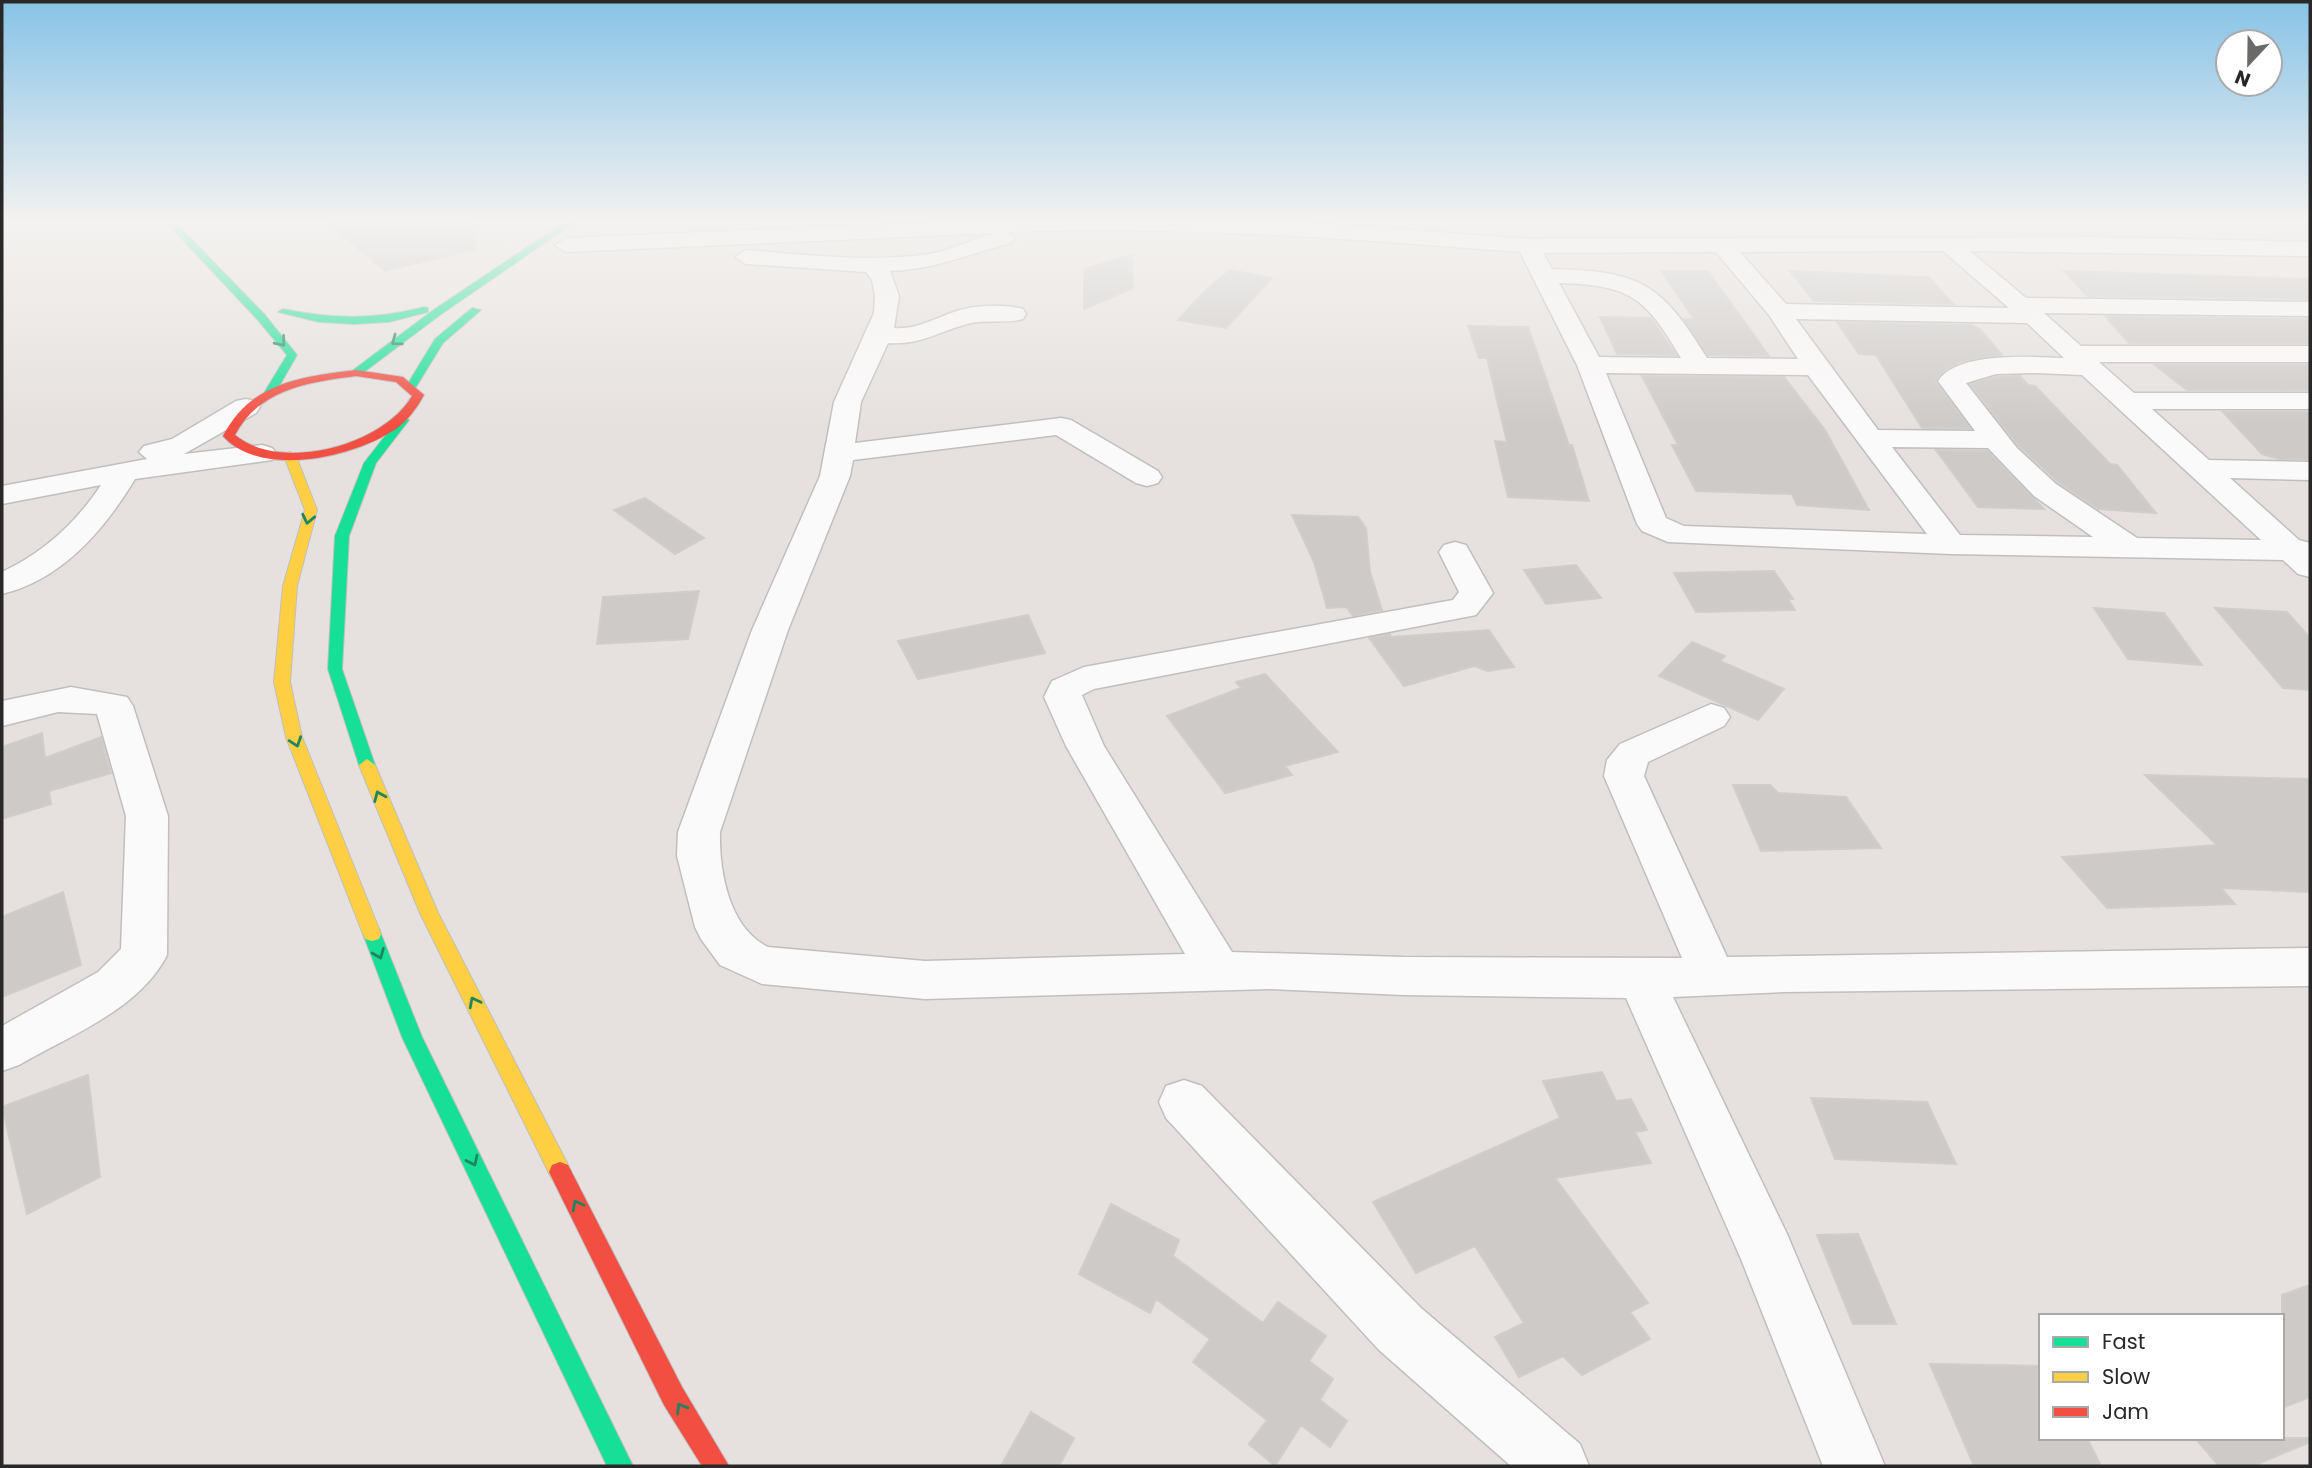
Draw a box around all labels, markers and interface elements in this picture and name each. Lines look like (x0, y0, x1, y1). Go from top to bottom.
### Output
north arrow (2214, 28, 2284, 98)
text: N (2231, 63, 2255, 93)
one-way arrow (391, 332, 404, 345)
one-way arrow (273, 333, 285, 346)
one-way arrow (301, 513, 316, 525)
one-way arrow (288, 736, 302, 748)
one-way arrow (373, 790, 387, 803)
one-way arrow (371, 947, 385, 959)
one-way arrow (469, 997, 483, 1009)
one-way arrow (464, 1154, 478, 1167)
one-way arrow (571, 1200, 585, 1212)
legend (2039, 1314, 2284, 1440)
text: Fast (2102, 1327, 2145, 1356)
text: Slow (2102, 1362, 2150, 1391)
text: Jam (2102, 1397, 2149, 1426)
one-way arrow (676, 1402, 689, 1415)

